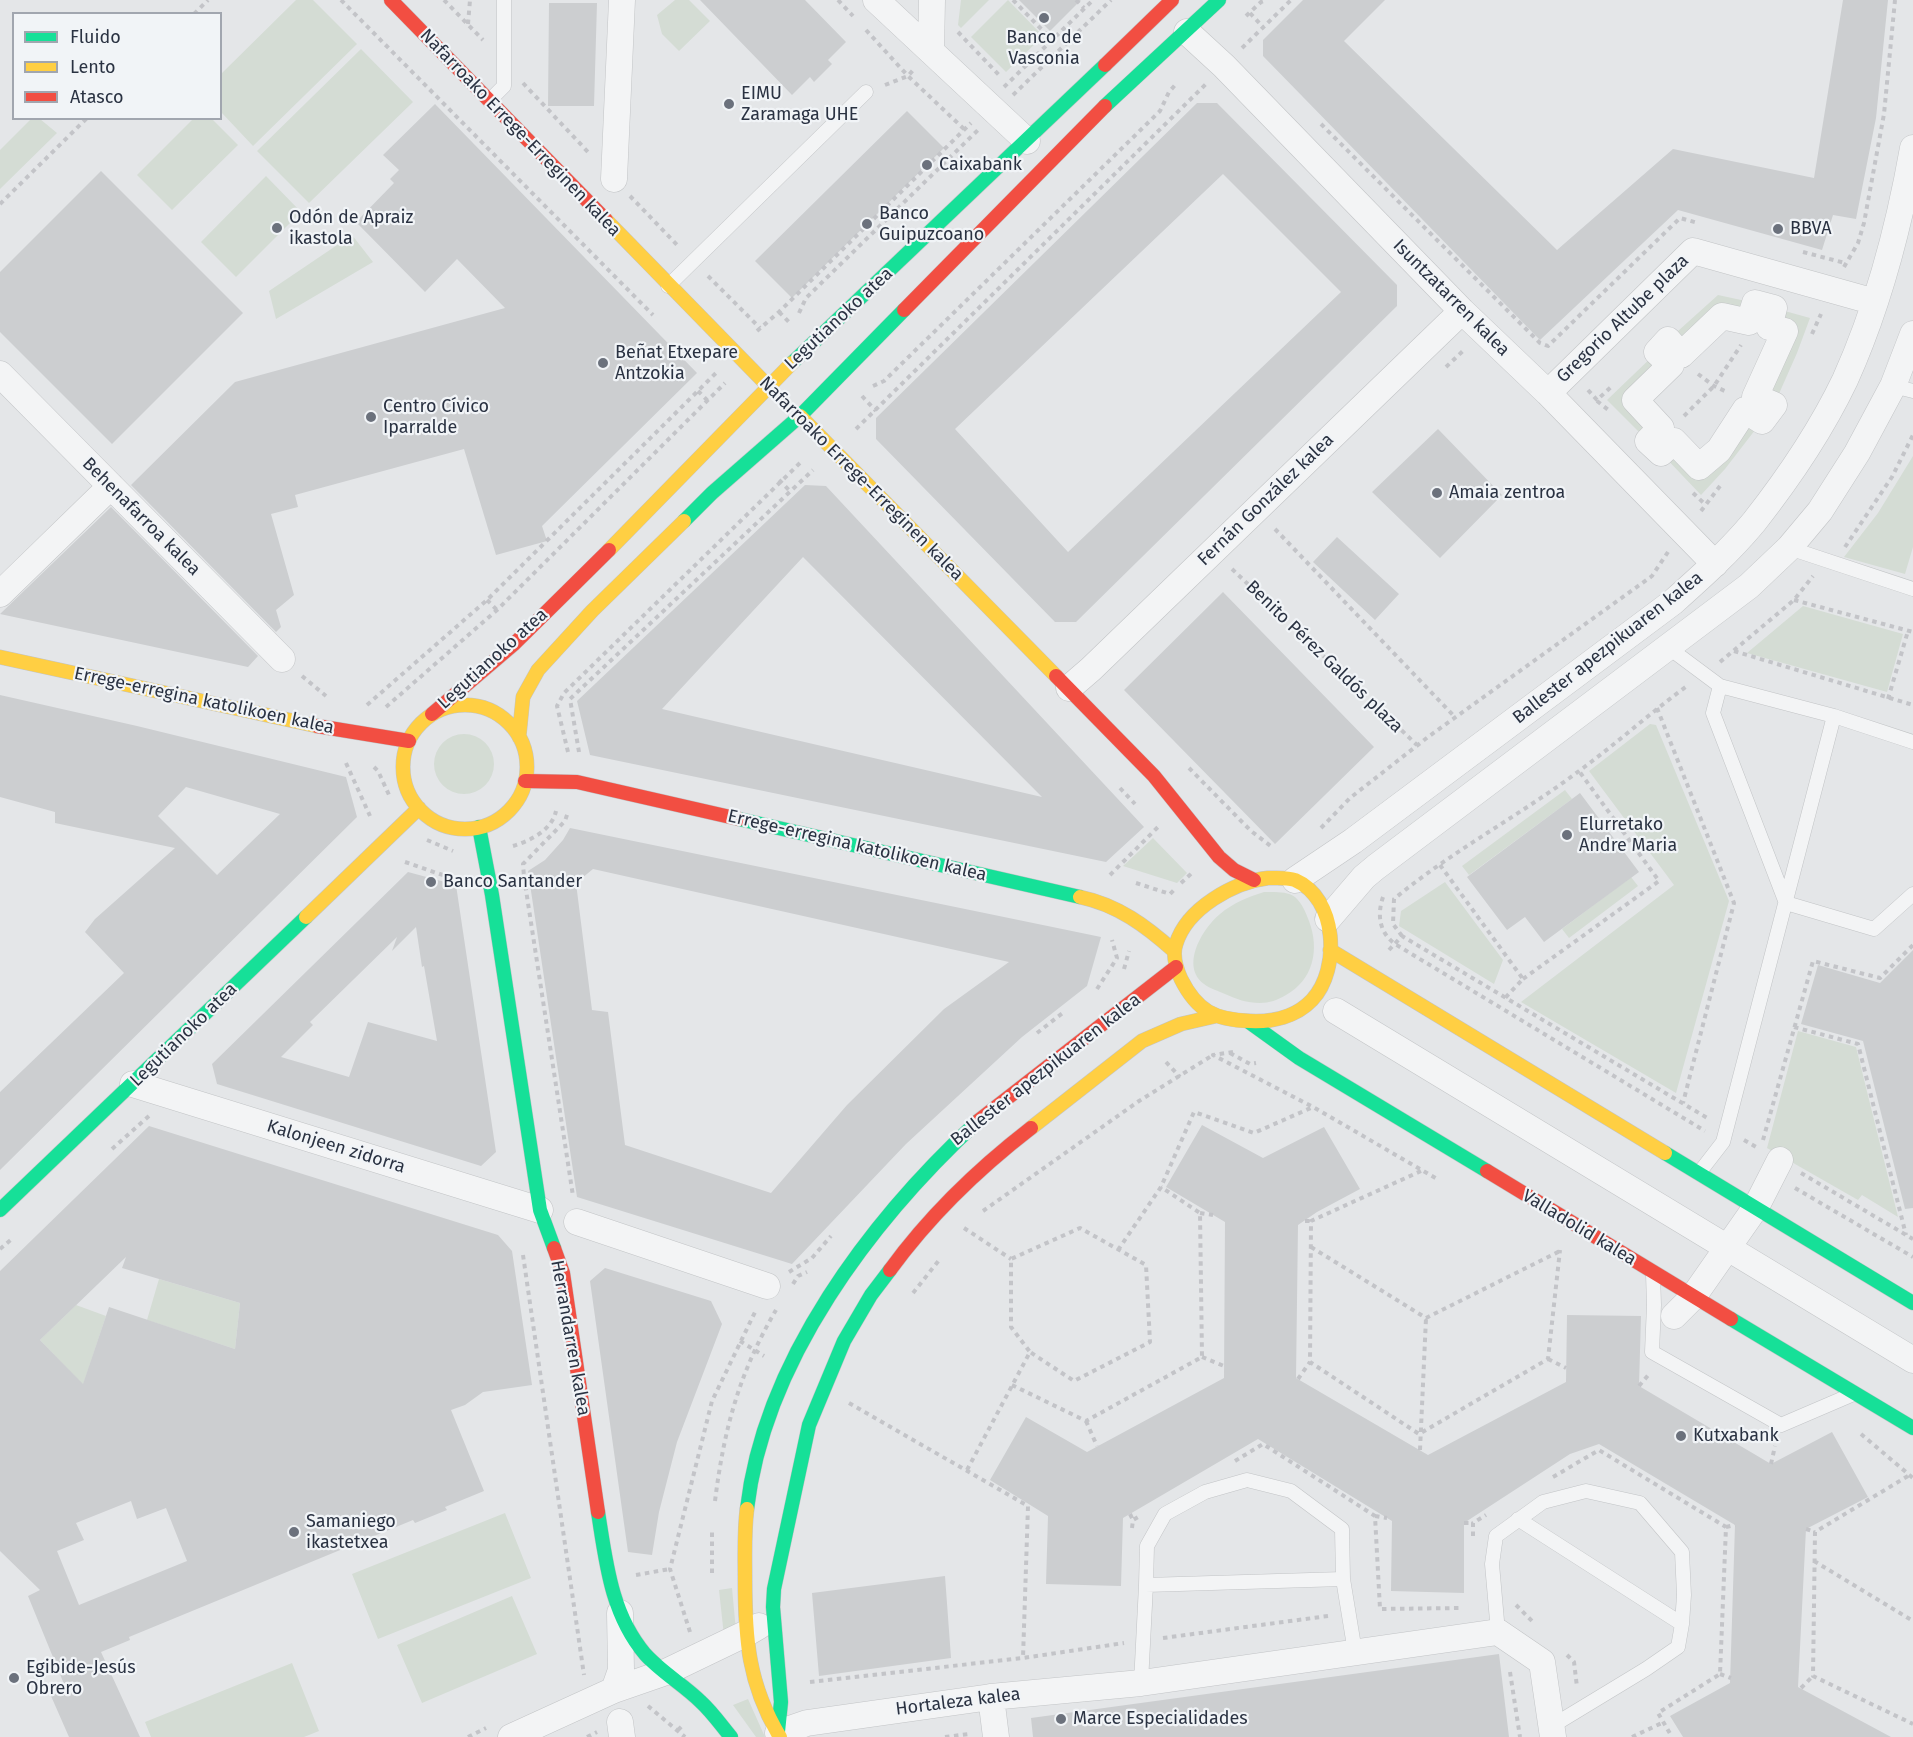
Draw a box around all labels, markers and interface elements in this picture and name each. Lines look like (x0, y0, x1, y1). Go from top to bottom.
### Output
marker: Banco de Vasconia (1037, 11, 1051, 25)
legend (12, 12, 222, 120)
street label: Nafarroako Errege-Erreginen kalea (415, 25, 625, 241)
text: Fluido (70, 26, 121, 48)
place label: Banco de Vasconia (1006, 27, 1082, 70)
text: Lento (70, 56, 116, 78)
place label: EIMU Zaramaga UHE (741, 83, 858, 125)
text: Atasco (70, 86, 123, 108)
marker: EIMU Zaramaga UHE (722, 97, 736, 111)
place label: Caixabank (939, 154, 1022, 176)
marker: Caixabank (920, 158, 934, 172)
place label: Banco Guipuzcoano (879, 203, 984, 246)
place label: Odón de Apraiz ikastola (289, 207, 413, 250)
marker: Banco Guipuzcoano (860, 217, 874, 231)
place label: BBVA (1790, 218, 1832, 240)
marker: Odón de Apraiz ikastola (270, 221, 284, 235)
marker: BBVA (1771, 222, 1785, 236)
street label: Isuntzatarren kalea (1388, 235, 1514, 361)
street label: Gregorio Altube plaza (1552, 250, 1694, 388)
street label: Legutianoko atea (780, 263, 898, 375)
place label: Beñat Etxepare Antzokia (615, 342, 738, 385)
marker: Beñat Etxepare Antzokia (596, 356, 610, 370)
street label: Nafarroako Errege-Erreginen kalea (754, 372, 968, 586)
place label: Centro Cívico Iparralde (383, 396, 489, 438)
marker: Centro Cívico Iparralde (364, 410, 378, 424)
street label: Fernán González kalea (1193, 429, 1339, 571)
street label: Behenafarroa kalea (77, 453, 205, 581)
place label: Amaia zentroa (1449, 482, 1565, 504)
marker: Amaia zentroa (1430, 486, 1444, 500)
street label: Ballester apezpikuaren kalea (1509, 567, 1707, 729)
street label: Benito Pérez Galdós plaza (1241, 576, 1407, 738)
street label: Legutianoko atea (434, 604, 552, 714)
street label: Errege-erregina katolikoen kalea (72, 663, 336, 739)
street label: Errege-erregina katolikoen kalea (725, 806, 989, 886)
place label: Elurretako Andre Maria (1579, 814, 1677, 856)
marker: Elurretako Andre Maria (1560, 828, 1574, 842)
place label: Banco Santander (443, 871, 582, 893)
marker: Banco Santander (424, 875, 438, 889)
street label: Legutianoko atea (126, 979, 242, 1091)
street label: Ballester apezpikuaren kalea (947, 989, 1145, 1151)
street label: Kalonjeen zidorra (264, 1116, 408, 1178)
street label: Valladolid kalea (1518, 1185, 1640, 1271)
street label: Herrandarren kalea (546, 1258, 594, 1418)
place label: Kutxabank (1693, 1425, 1779, 1447)
marker: Kutxabank (1674, 1429, 1688, 1443)
place label: Samaniego ikastetxea (306, 1511, 396, 1553)
marker: Samaniego ikastetxea (287, 1525, 301, 1539)
place label: Egibide-Jesús Obrero (26, 1657, 136, 1700)
marker: Egibide-Jesús Obrero (7, 1671, 21, 1685)
street label: Hortaleza kalea (894, 1684, 1022, 1720)
place label: Marce Especialidades (1073, 1708, 1248, 1730)
marker: Marce Especialidades (1054, 1712, 1068, 1726)

